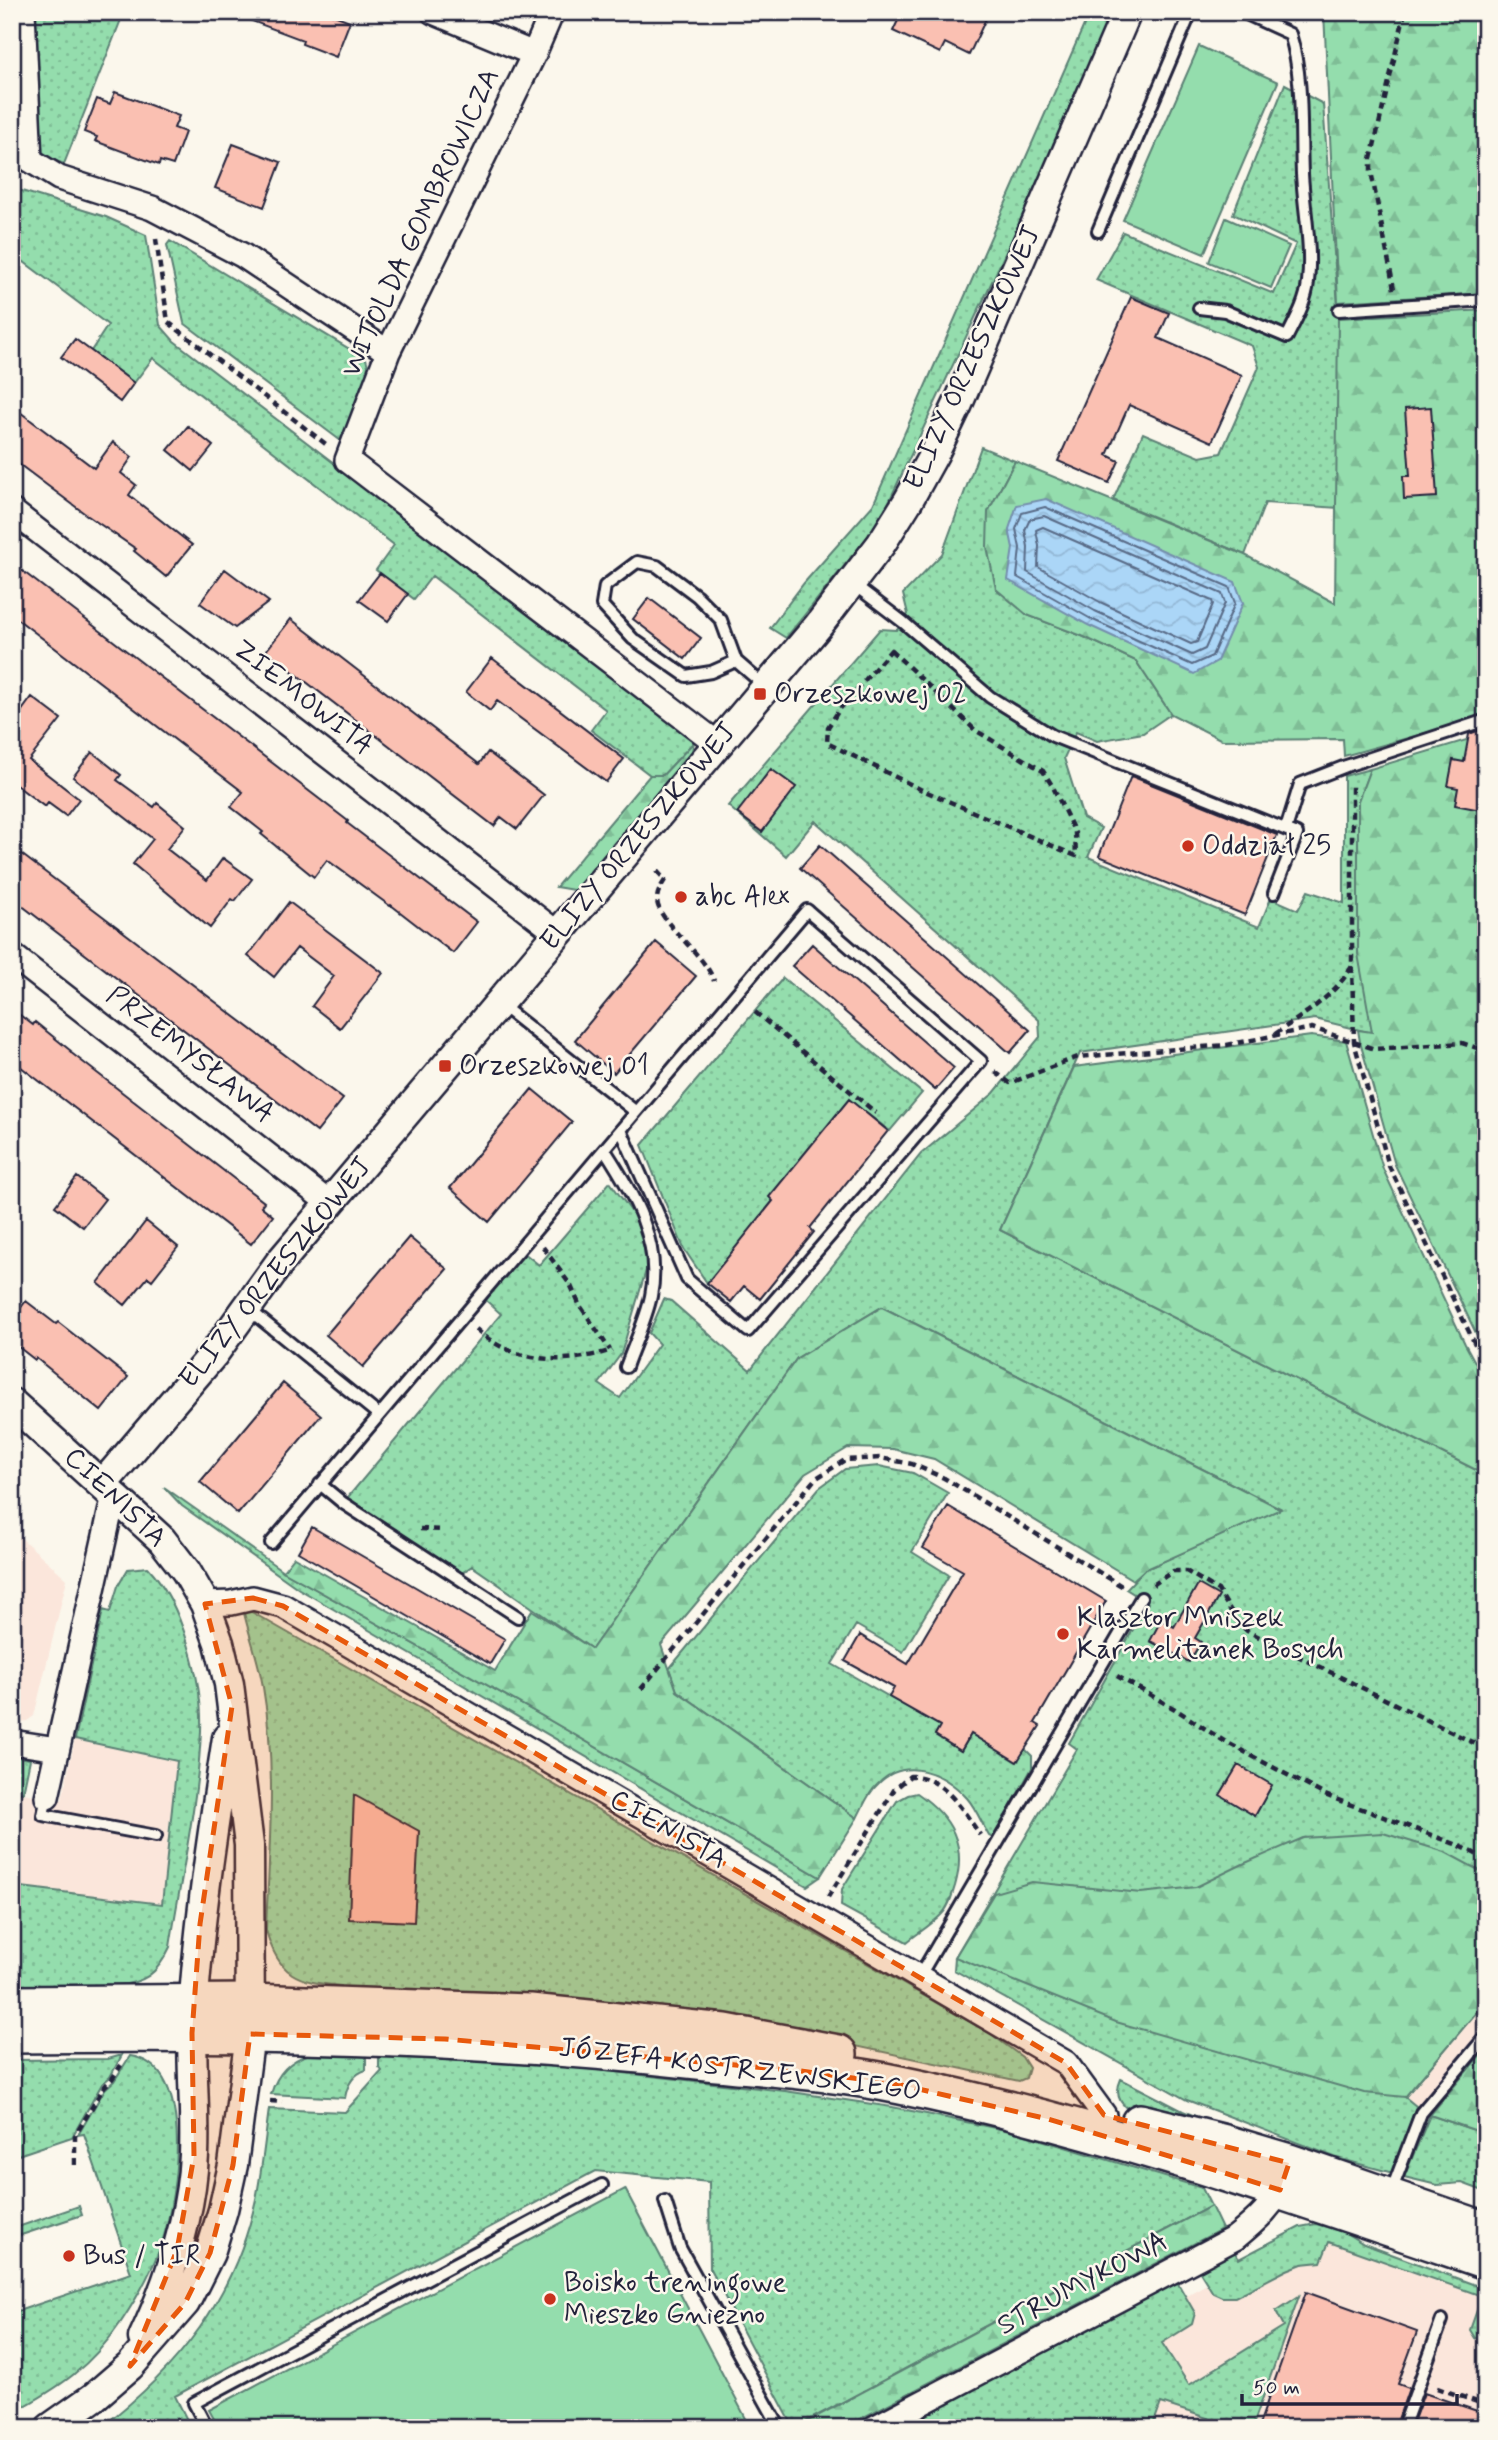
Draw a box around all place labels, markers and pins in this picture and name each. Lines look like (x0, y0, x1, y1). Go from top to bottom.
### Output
place label: Orzeszkowej 02 (774, 676, 967, 713)
marker: Orzeszkowej 02 (752, 686, 768, 702)
place label: Oddział 25 (1202, 828, 1331, 865)
marker: Oddział 25 (1180, 838, 1196, 854)
place label: abc Alex (695, 879, 790, 916)
marker: abc Alex (673, 889, 689, 905)
place label: Orzeszkowej 01 (459, 1048, 649, 1085)
marker: Orzeszkowej 01 (437, 1058, 453, 1074)
place label: Klasztor Mniszek Karmelitanek Bosych (1077, 1600, 1344, 1669)
marker: Klasztor Mniszek Karmelitanek Bosych (1055, 1626, 1071, 1642)
place label: Bus / TIR (83, 2238, 200, 2275)
marker: Bus / TIR (61, 2248, 77, 2264)
place label: Boisko treningowe Mieszko Gniezno (564, 2265, 786, 2334)
marker: Boisko treningowe Mieszko Gniezno (542, 2291, 558, 2307)

